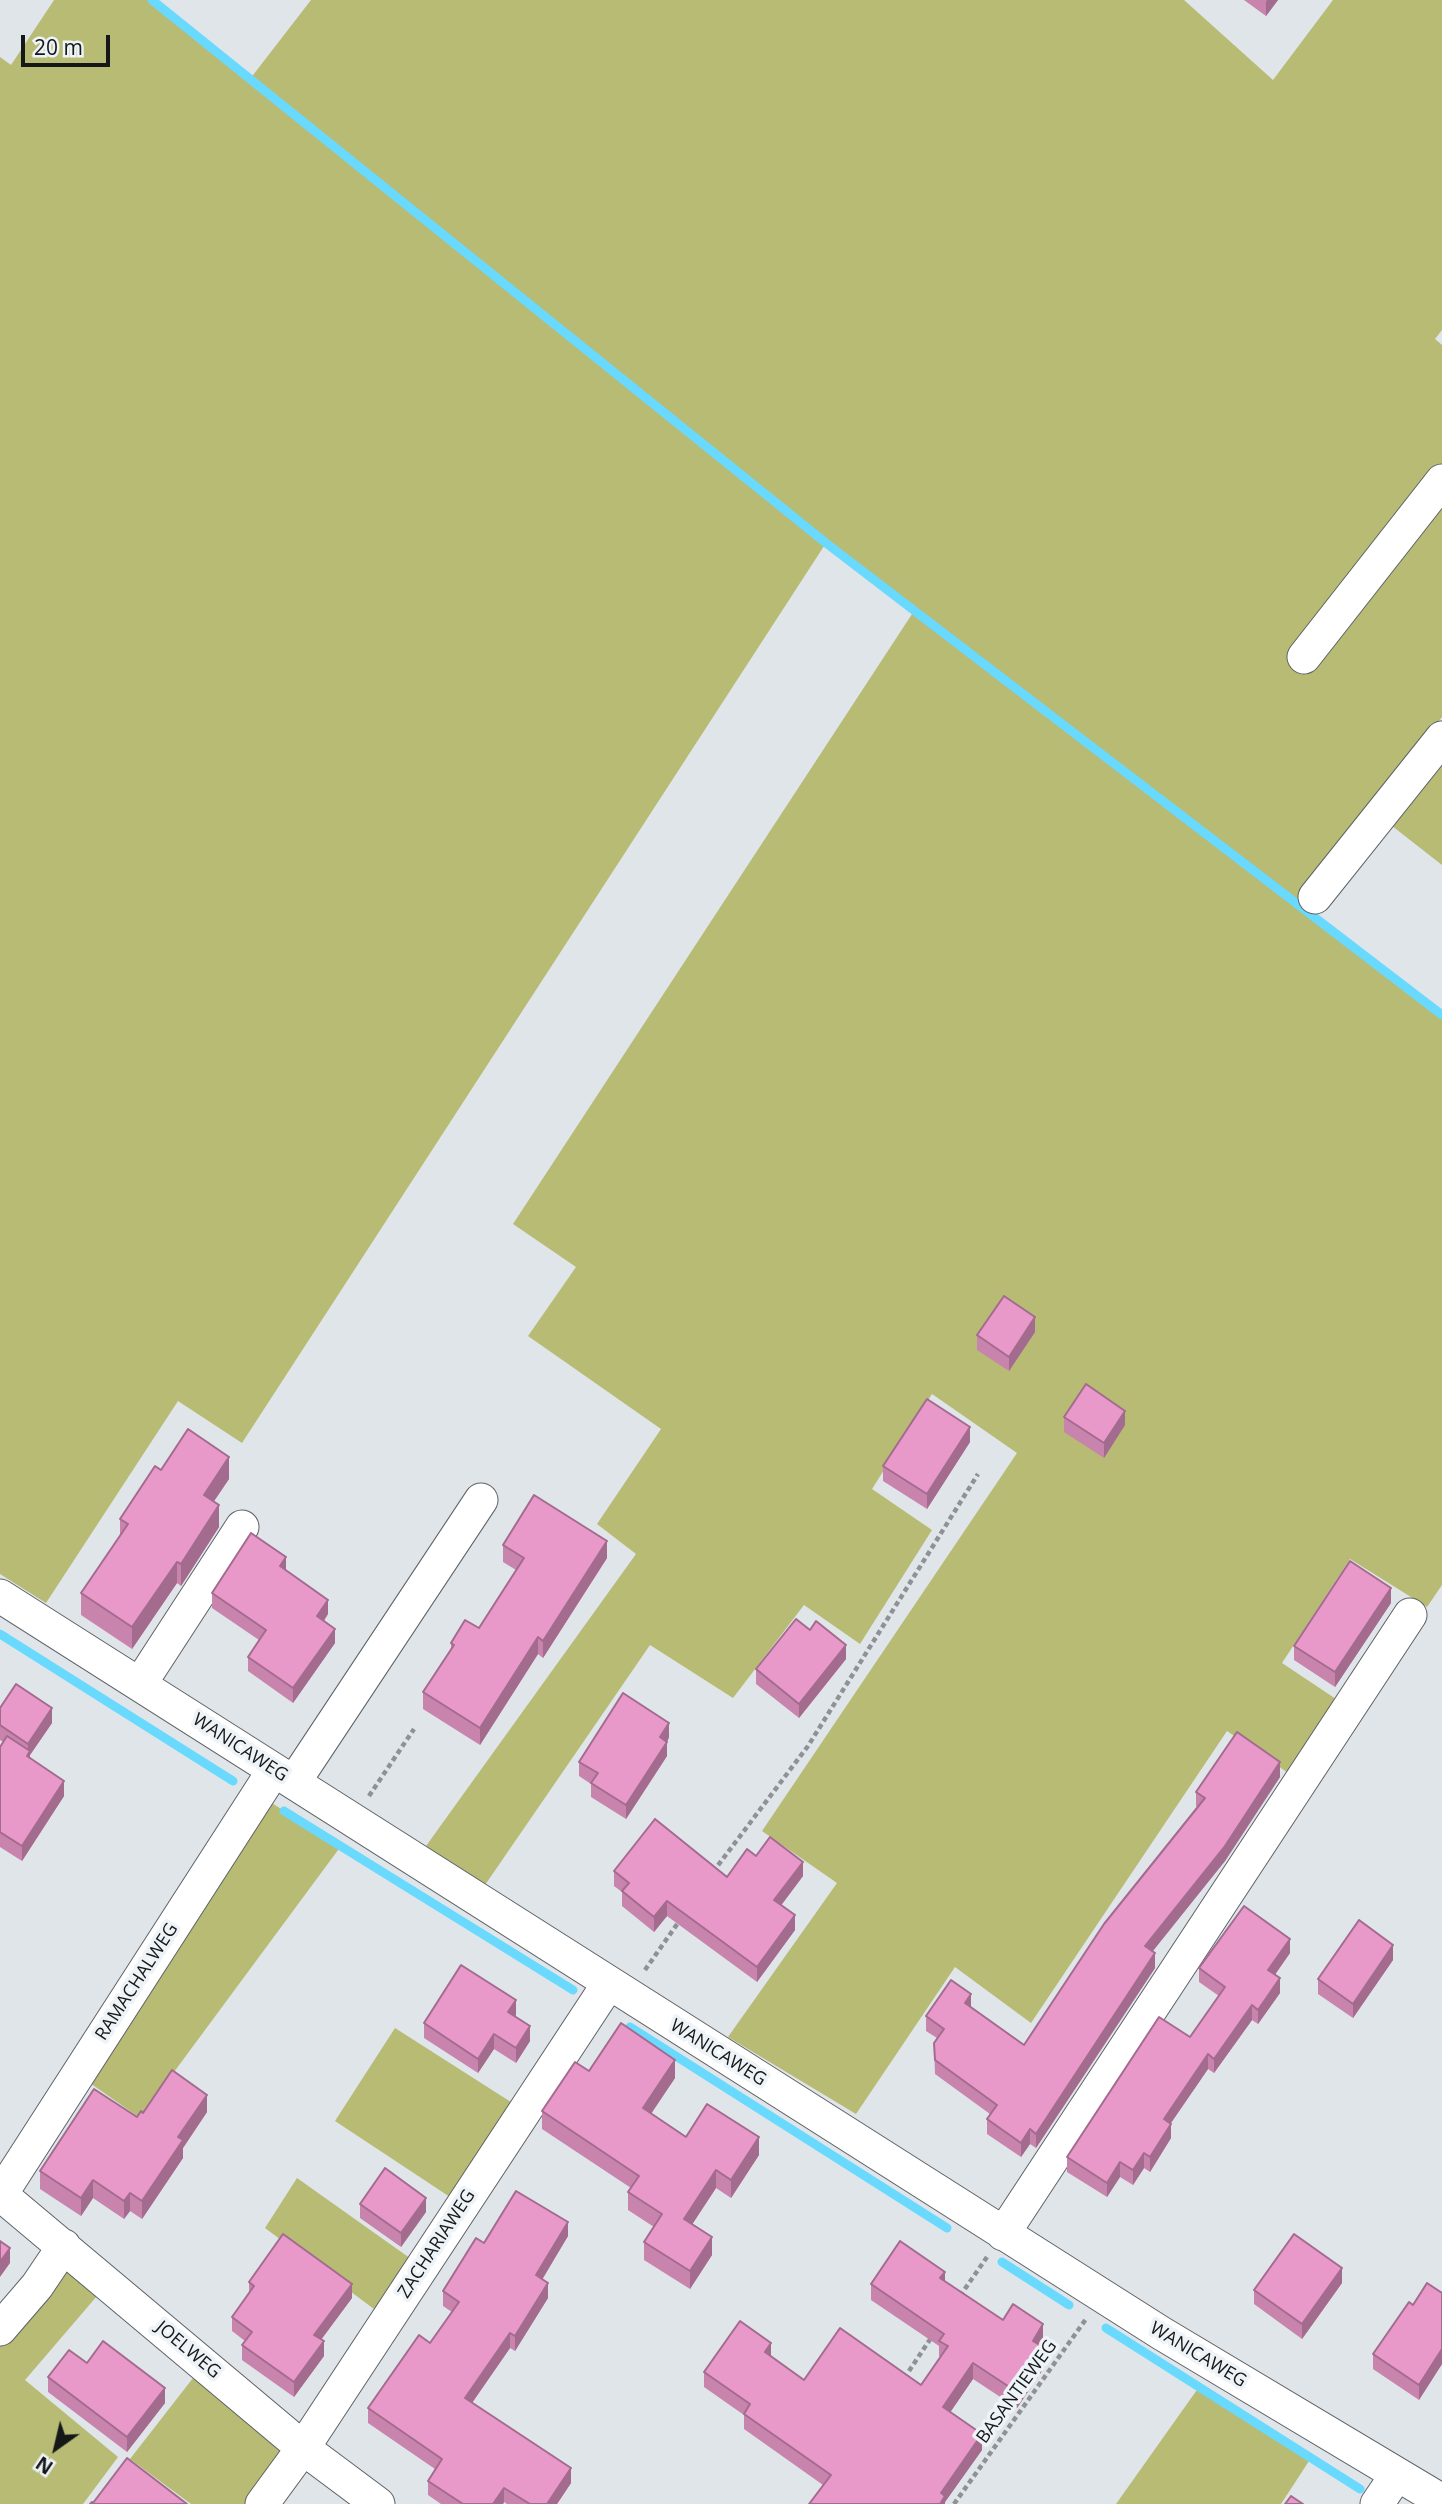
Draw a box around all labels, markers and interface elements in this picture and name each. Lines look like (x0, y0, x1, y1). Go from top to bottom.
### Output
scale bar (24, 21, 114, 65)
text: 20 m (34, 33, 83, 61)
street label: WANICAWEG (188, 1709, 292, 1787)
street label: RAMACHALWEG (91, 1919, 183, 2045)
street label: WANICAWEG (666, 2015, 770, 2091)
street label: ZACHARIAWEG (394, 2186, 480, 2302)
street label: JOELWEG (151, 2317, 225, 2383)
street label: WANICAWEG (1146, 2318, 1250, 2392)
street label: BASANTIEWEG (972, 2336, 1062, 2448)
north arrow (21, 2413, 91, 2483)
text: N (31, 2450, 58, 2481)

